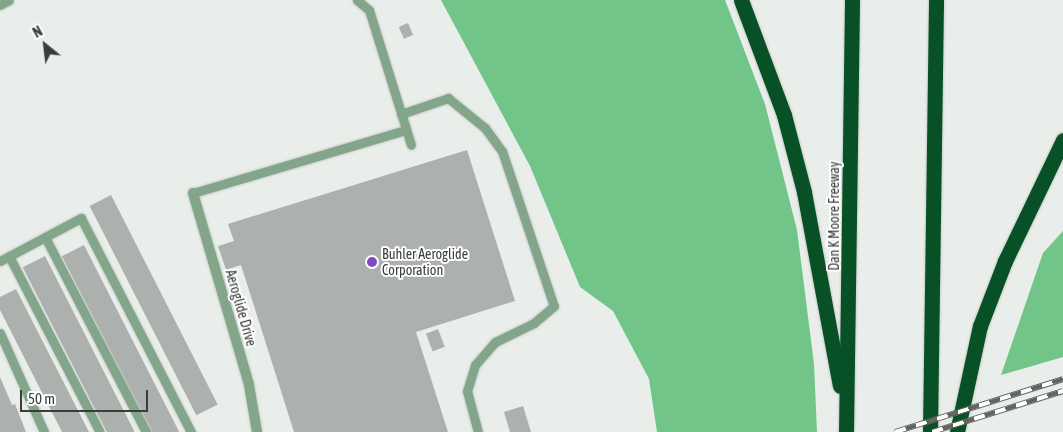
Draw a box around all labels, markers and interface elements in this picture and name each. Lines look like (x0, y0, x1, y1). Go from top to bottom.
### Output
north arrow (20, 20, 70, 70)
text: N (30, 23, 45, 41)
street label: Dan K Moore Freeway (826, 161, 842, 271)
place label: Buhler Aeroglide Corporation (382, 246, 468, 278)
marker: Buhler Aeroglide Corporation (366, 256, 378, 268)
street label: Aeroglide Drive (222, 268, 260, 348)
scale bar (22, 380, 150, 412)
text: 50 m (28, 390, 55, 407)

